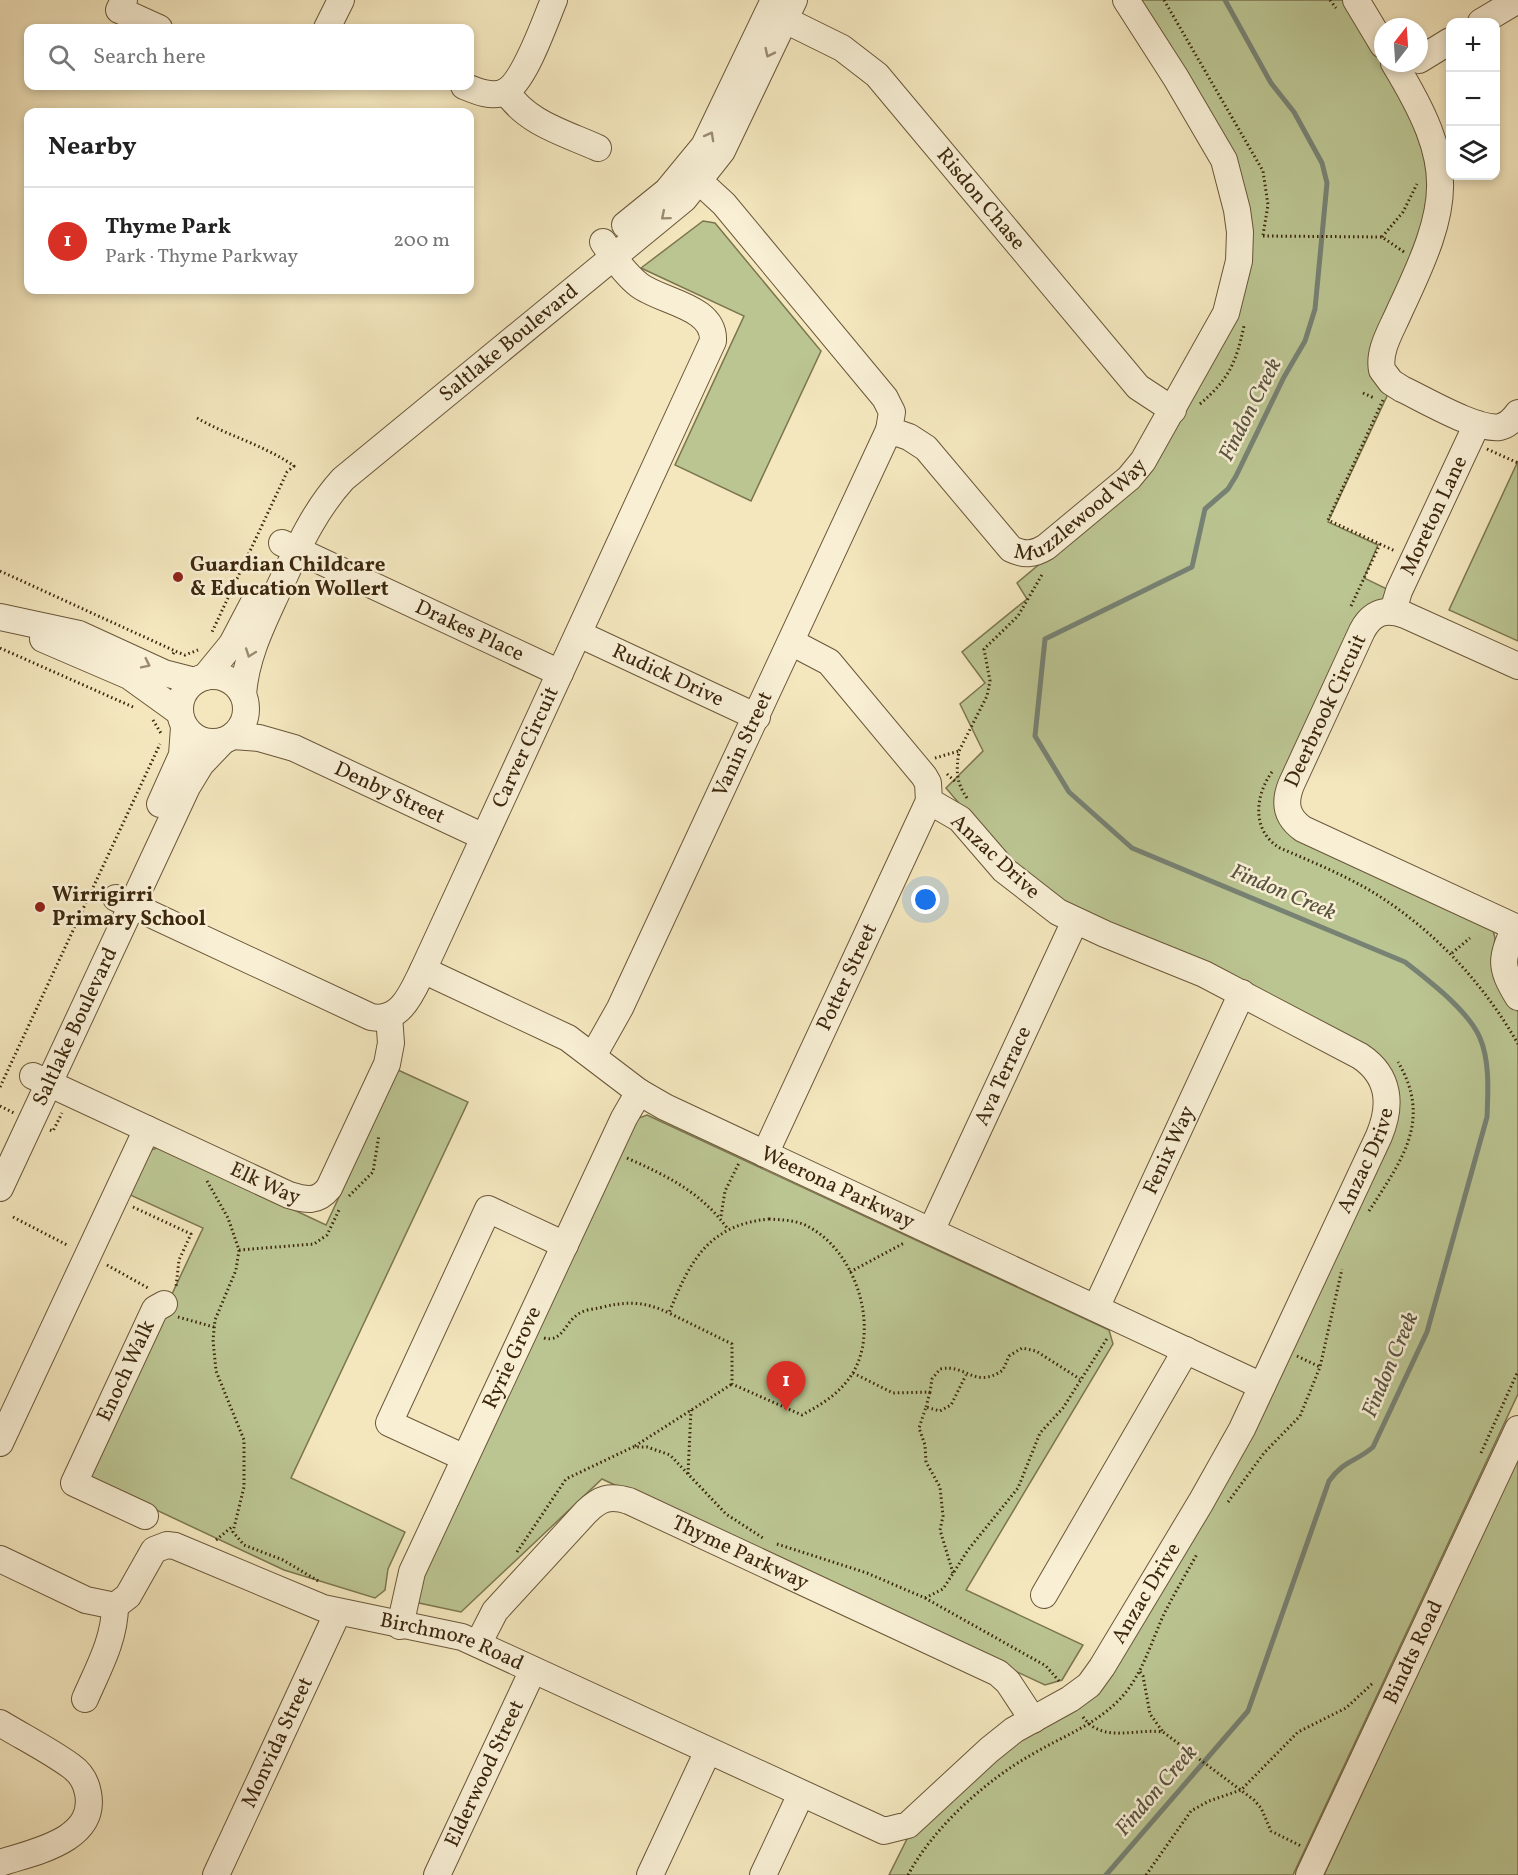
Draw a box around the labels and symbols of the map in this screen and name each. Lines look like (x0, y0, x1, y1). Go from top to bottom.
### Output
north arrow (1374, 18, 1428, 72)
one-way arrow (765, 47, 776, 57)
one-way arrow (702, 131, 714, 142)
street label: Risdon Chase (929, 142, 1032, 256)
one-way arrow (661, 208, 672, 219)
street label: Saltlake Boulevard (433, 277, 584, 409)
water label: Findon Creek (1212, 353, 1290, 467)
street label: Moreton Lane (1394, 451, 1475, 580)
street label: Muzzlewood Way (1012, 452, 1154, 569)
place label: Guardian Childcare & Education Wollert (190, 551, 389, 604)
marker: Guardian Childcare & Education Wollert (171, 570, 185, 584)
street label: Drakes Place (410, 593, 529, 669)
street label: Deerbrook Circuit (1278, 630, 1374, 792)
street label: Rudick Drive (607, 637, 728, 714)
one-way arrow (245, 648, 258, 658)
one-way arrow (139, 657, 150, 669)
street label: Carver Circuit (485, 682, 566, 813)
street label: Vanin Street (706, 687, 780, 802)
street label: Denby Street (329, 754, 450, 831)
street label: Anzac Drive (944, 808, 1046, 906)
water label: Findon Creek (1225, 857, 1341, 929)
place label: Wirrigirri Primary School (52, 881, 206, 934)
your location (911, 885, 940, 914)
marker: Wirrigirri Primary School (33, 900, 47, 914)
street label: Potter Street (810, 919, 885, 1036)
street label: Saltlake Boulevard (26, 943, 125, 1111)
street label: Ava Terrace (967, 1021, 1039, 1131)
street label: Fenix Way (1136, 1100, 1203, 1199)
street label: Anzac Drive (1330, 1106, 1401, 1218)
street label: Weerona Parkway (756, 1139, 920, 1236)
street label: Elk Way (225, 1155, 304, 1212)
street label: Ryrie Grove (476, 1301, 549, 1414)
water label: Findon Creek (1355, 1307, 1427, 1423)
street label: Enoch Walk (90, 1315, 163, 1426)
pin: 1 (766, 1362, 806, 1411)
street label: Thyme Parkway (667, 1508, 814, 1598)
street label: Anzac Drive (1105, 1537, 1188, 1649)
street label: Bindts Road (1377, 1595, 1450, 1709)
street label: Birchmore Road (377, 1606, 528, 1678)
street label: Monvida Street (235, 1672, 320, 1813)
street label: Elderwood Street (438, 1695, 531, 1852)
water label: Findon Creek (1109, 1739, 1205, 1843)

